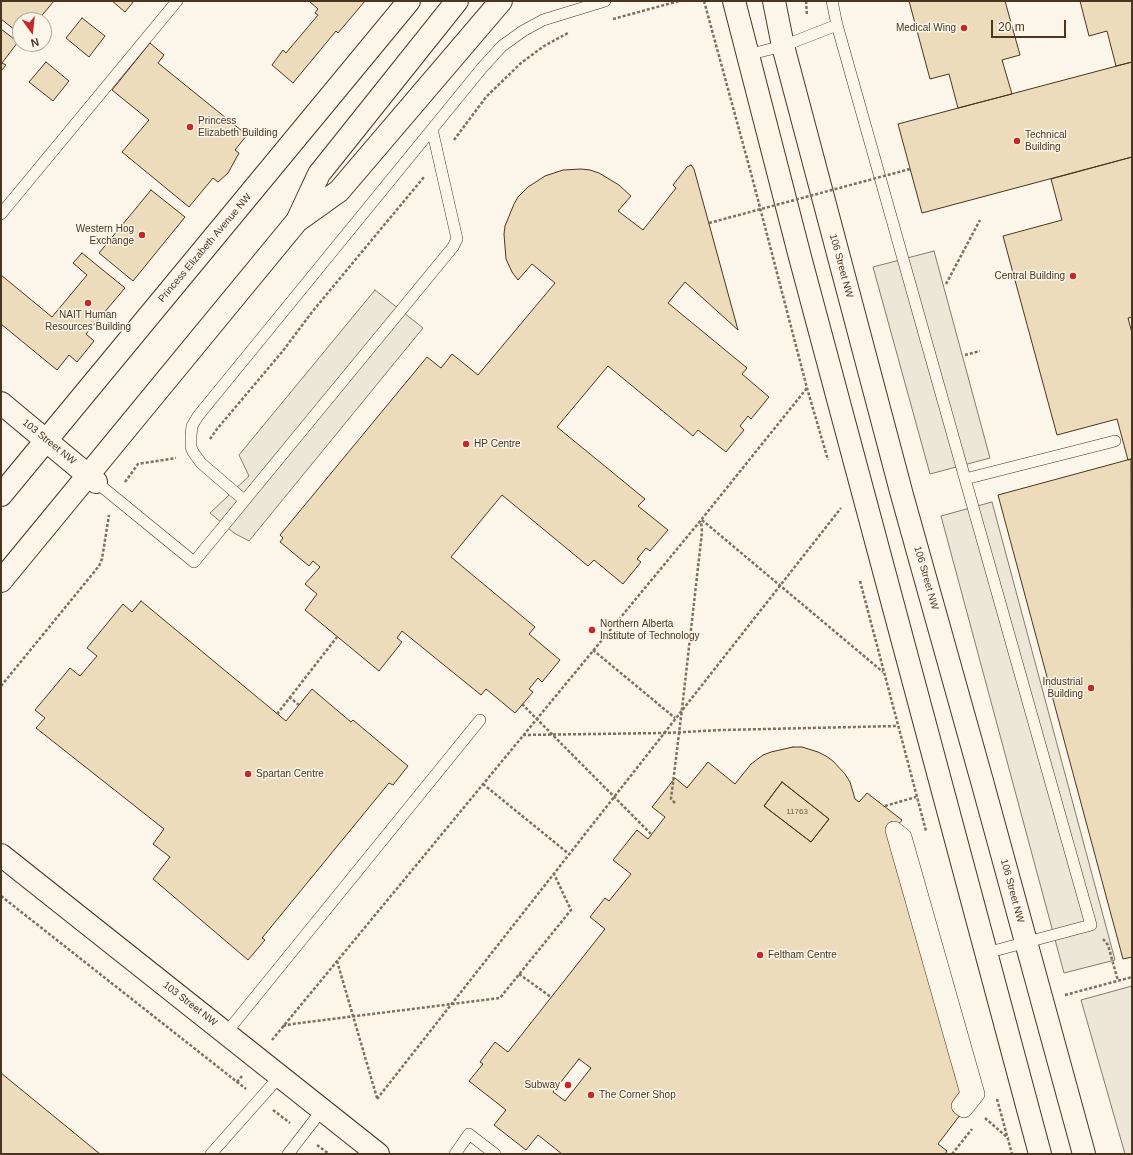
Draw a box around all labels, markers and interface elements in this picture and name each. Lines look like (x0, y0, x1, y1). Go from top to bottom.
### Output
north arrow (12, 12, 52, 52)
scale bar (993, 12, 1068, 38)
text: 20 m (998, 20, 1025, 34)
place label: Medical Wing (896, 22, 956, 34)
marker: Medical Wing (959, 23, 969, 33)
text: N (29, 36, 40, 49)
place label: Princess Elizabeth Building (198, 115, 277, 138)
marker: Princess Elizabeth Building (185, 122, 195, 132)
place label: Technical Building (1025, 129, 1067, 152)
marker: Technical Building (1012, 136, 1022, 146)
street label: Princess Elizabeth Avenue NW (156, 191, 254, 305)
place label: Western Hog Exchange (76, 223, 134, 246)
marker: Western Hog Exchange (137, 230, 147, 240)
street label: 106 Street NW (827, 233, 855, 299)
place label: Central Building (994, 270, 1065, 282)
marker: Central Building (1068, 271, 1078, 281)
marker: NAIT Human Resources Building (83, 298, 93, 308)
place label: NAIT Human Resources Building (45, 309, 131, 332)
street label: 103 Street NW (20, 417, 78, 467)
place label: HP Centre (474, 438, 521, 450)
marker: HP Centre (461, 439, 471, 449)
street label: 106 Street NW (911, 545, 941, 611)
place label: Northern Alberta Institute of Technology (600, 618, 700, 642)
marker: Northern Alberta Institute of Technology (587, 625, 597, 635)
place label: Industrial Building (1042, 676, 1083, 700)
marker: Industrial Building (1086, 683, 1096, 693)
place label: Spartan Centre (256, 768, 324, 780)
marker: Spartan Centre (243, 769, 253, 779)
house number: 11763 (786, 807, 808, 817)
street label: 106 Street NW (998, 858, 1026, 924)
place label: Feltham Centre (768, 949, 837, 961)
marker: Feltham Centre (755, 950, 765, 960)
street label: 103 Street NW (160, 979, 220, 1029)
place label: Subway (524, 1079, 560, 1091)
marker: Subway (563, 1080, 573, 1090)
place label: The Corner Shop (599, 1089, 676, 1101)
marker: The Corner Shop (586, 1090, 596, 1100)

